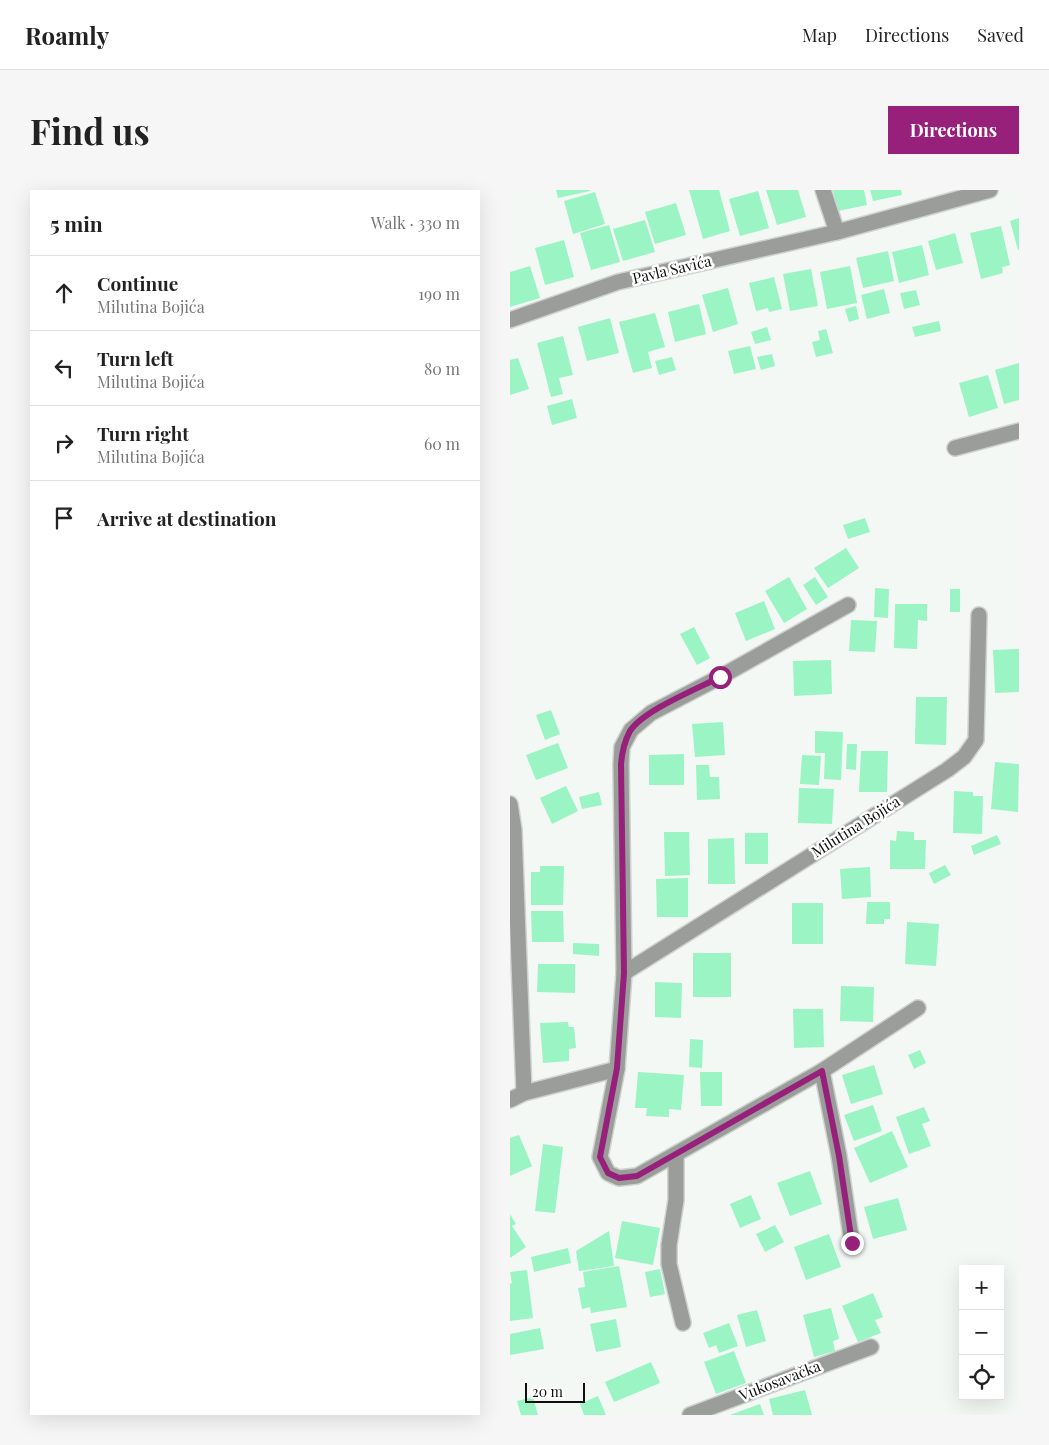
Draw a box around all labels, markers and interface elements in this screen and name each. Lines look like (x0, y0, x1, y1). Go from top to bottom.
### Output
text: Roamly (25, 19, 109, 51)
text: Map (802, 23, 837, 47)
text: Directions (865, 23, 949, 47)
text: Saved (977, 23, 1024, 47)
button: Directions (888, 106, 1019, 154)
text: Find us (30, 107, 150, 154)
text: 5 min (50, 209, 103, 237)
text: Walk · 330 m (371, 212, 460, 233)
street label: Pavla Savića (630, 250, 714, 288)
text: Continue (97, 270, 178, 296)
icon: ahead (50, 279, 78, 307)
text: 190 m (418, 283, 460, 304)
text: Milutina Bojića (97, 296, 205, 317)
text: Turn left (97, 345, 174, 371)
icon: left (50, 354, 78, 382)
text: 80 m (424, 358, 460, 379)
text: Milutina Bojića (97, 371, 205, 392)
text: Turn right (97, 420, 189, 446)
icon: right (50, 429, 78, 457)
text: 60 m (424, 433, 460, 454)
text: Milutina Bojića (97, 446, 205, 467)
icon: arrive (50, 504, 78, 532)
text: Arrive at destination (97, 505, 277, 531)
route start (709, 666, 732, 689)
street label: Milutina Bojića (807, 791, 904, 861)
route end (841, 1232, 864, 1255)
map controls (959, 1265, 1004, 1400)
button: + (959, 1265, 1004, 1310)
button: − (959, 1310, 1004, 1355)
street label: Vukosavačka (735, 1355, 824, 1405)
button: locate (959, 1355, 1004, 1400)
scale bar (525, 1380, 585, 1403)
text: 20 m (532, 1382, 563, 1401)

